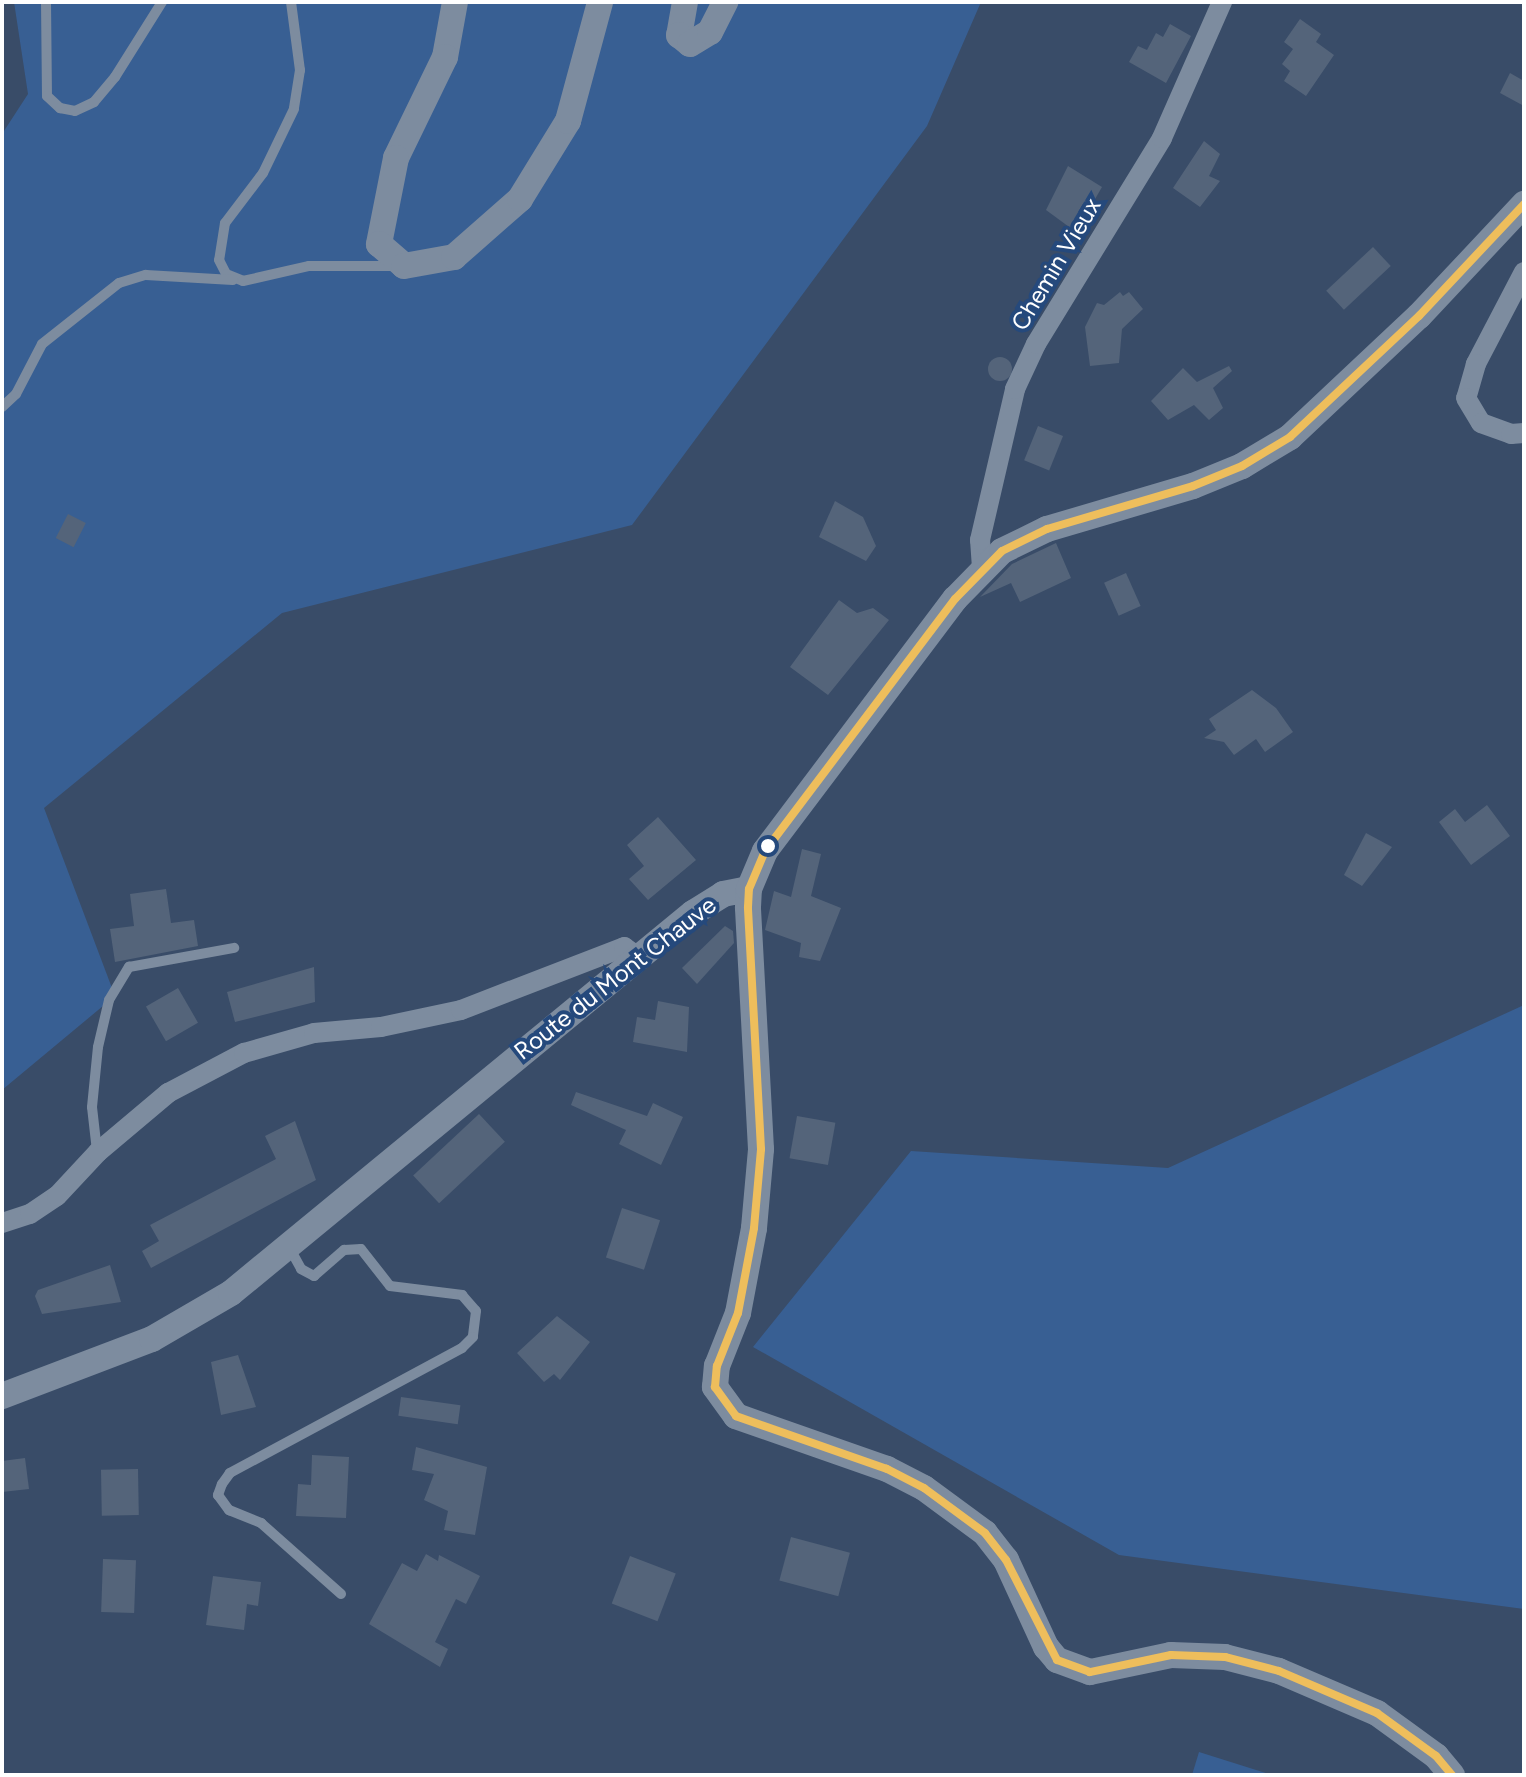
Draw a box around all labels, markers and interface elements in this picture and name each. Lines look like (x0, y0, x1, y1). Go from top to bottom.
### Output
street label: Chemin Vieux (1005, 193, 1107, 335)
unlabelled marker (760, 838, 776, 854)
street label: Route du Mont Chauve (508, 890, 722, 1066)

